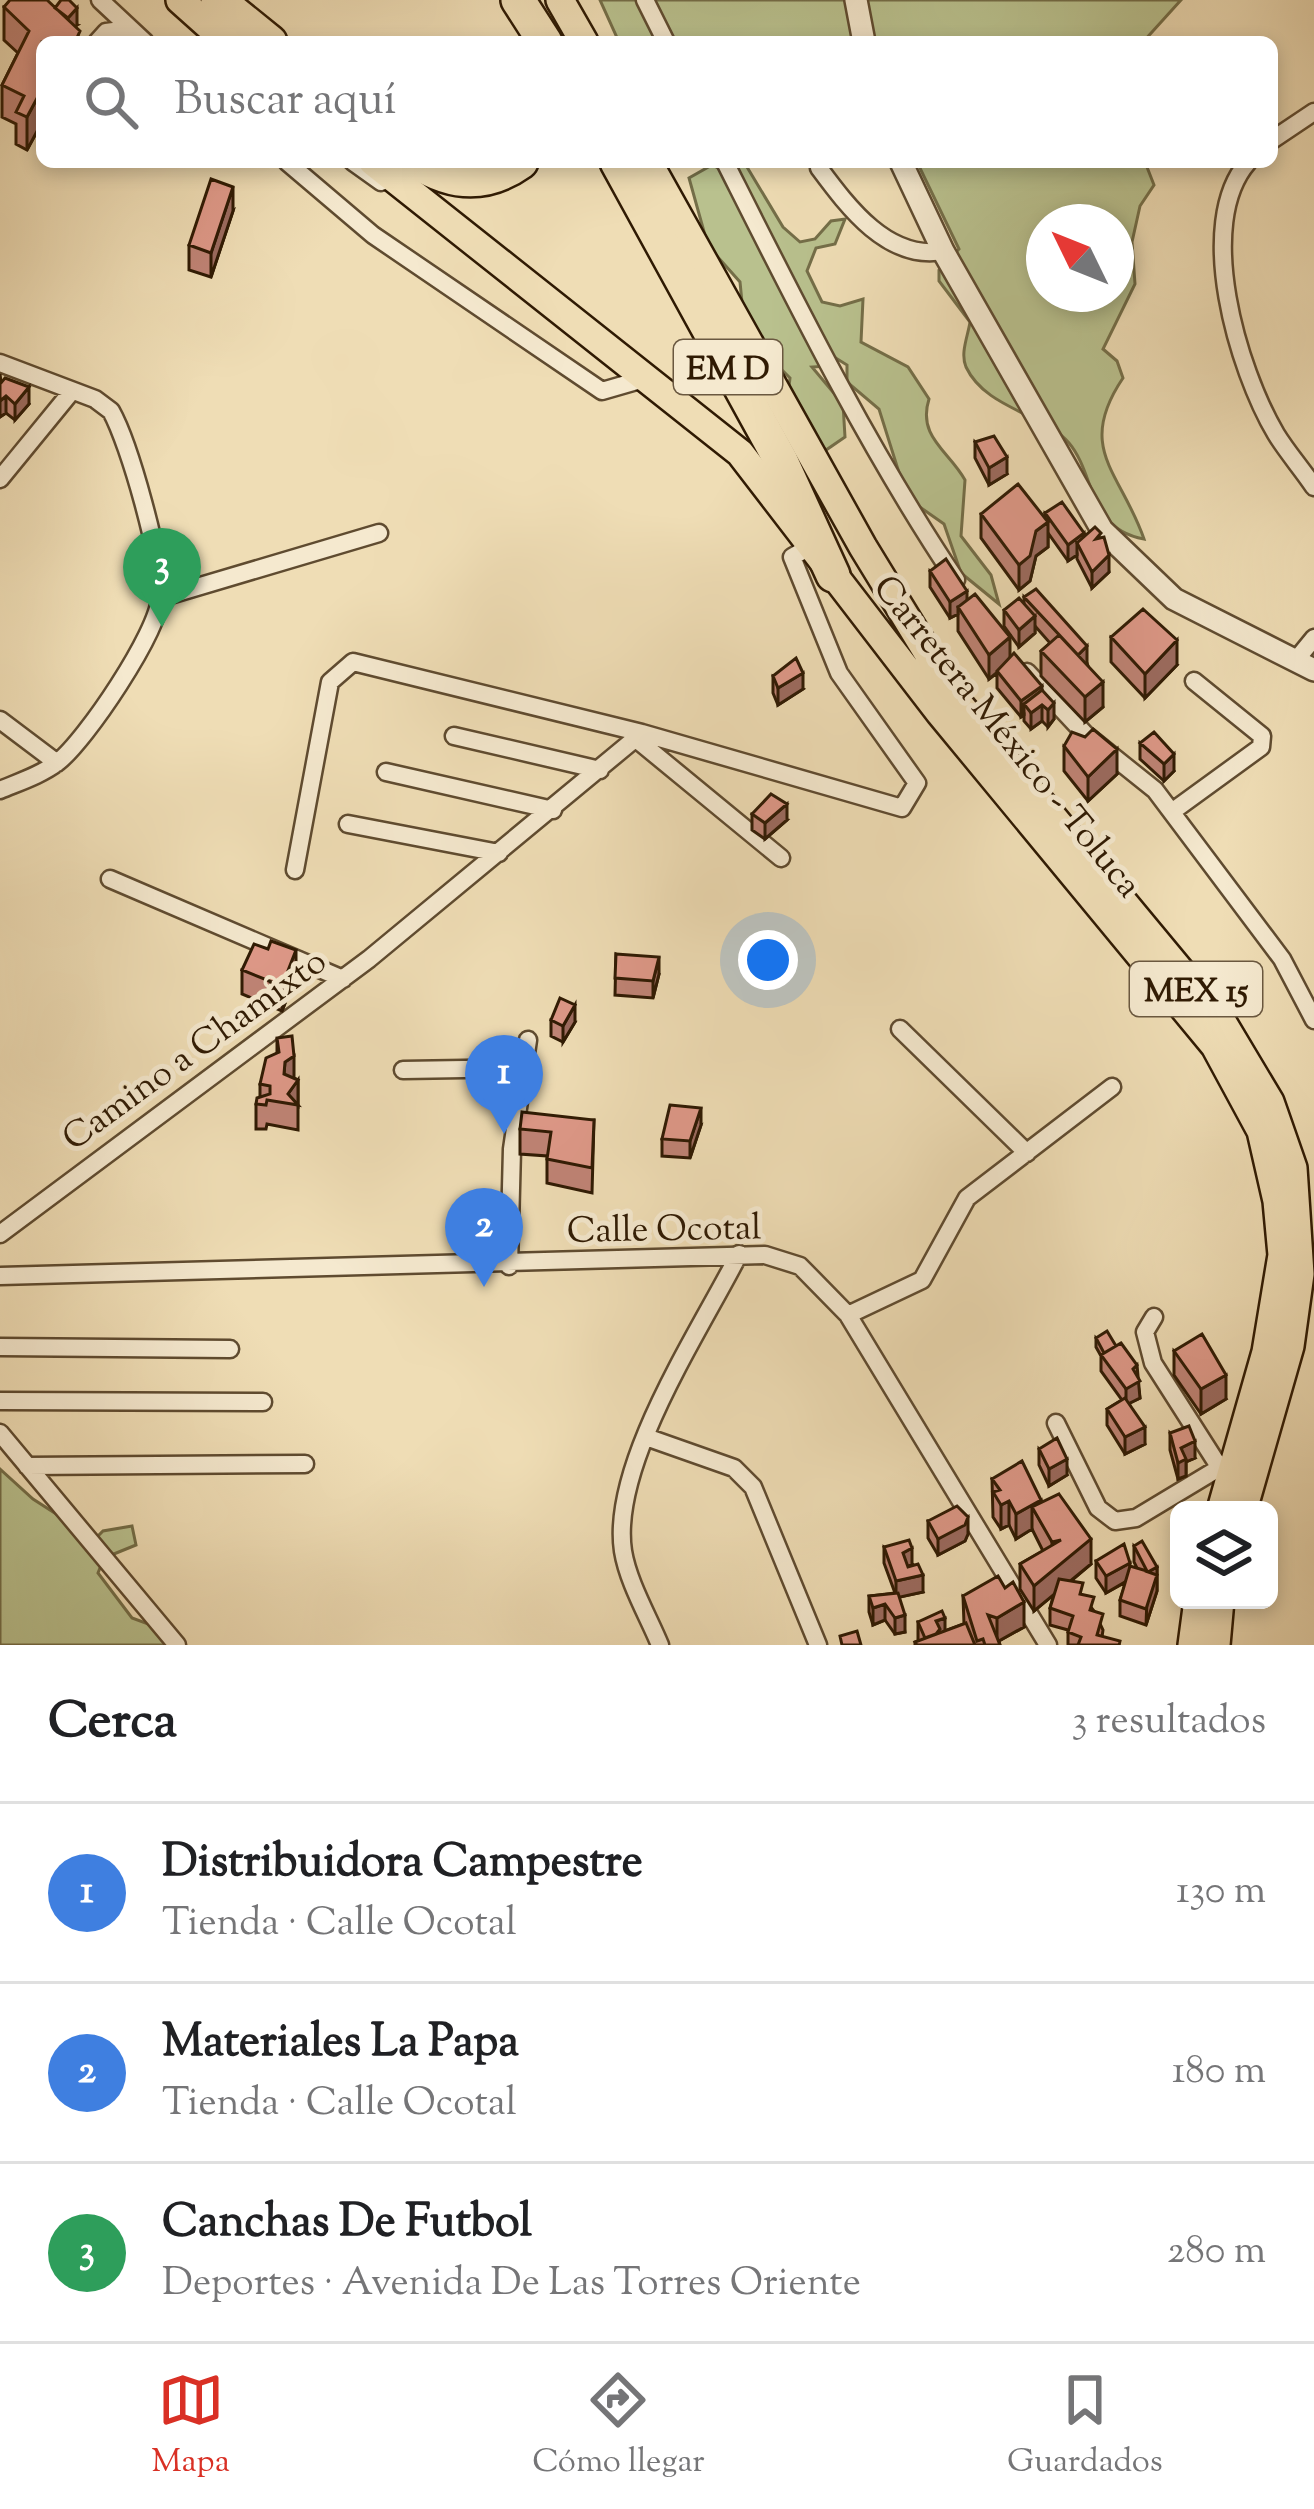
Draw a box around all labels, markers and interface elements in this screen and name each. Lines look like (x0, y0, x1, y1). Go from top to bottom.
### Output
search box (36, 36, 1278, 168)
icon: search (78, 69, 144, 135)
text: Buscar aquí (174, 70, 396, 135)
north arrow (1026, 204, 1134, 312)
road number: EM D (674, 340, 782, 394)
pin: 3 (123, 528, 201, 627)
street label: Carretera México - Toluca (859, 565, 1153, 910)
your location (738, 930, 798, 990)
street label: Camino a Chamixto (52, 937, 338, 1165)
road number: MEX 15 (1130, 962, 1262, 1016)
pin: 1 (465, 1035, 543, 1134)
pin: 2 (445, 1188, 523, 1287)
street label: Calle Ocotal (566, 1203, 762, 1259)
map controls (1170, 1501, 1278, 1609)
button: layers (1170, 1501, 1278, 1609)
text: Cerca (48, 1687, 177, 1760)
text: 3 resultados (1072, 1695, 1266, 1751)
text: Distribuidora Campestre (162, 1832, 643, 1897)
text: 1 (80, 1865, 94, 1921)
text: 130 m (1176, 1865, 1266, 1921)
text: Tienda · Calle Ocotal (162, 1897, 517, 1953)
text: Materiales La Papa (162, 2012, 519, 2077)
text: 2 (78, 2045, 96, 2101)
text: 180 m (1172, 2045, 1266, 2101)
text: Tienda · Calle Ocotal (162, 2077, 517, 2133)
text: Canchas De Futbol (162, 2192, 532, 2257)
text: 3 (79, 2225, 95, 2281)
text: 280 m (1167, 2225, 1266, 2281)
text: Deportes · Avenida De Las Torres Oriente (162, 2257, 861, 2313)
tab: Mapa (151, 2367, 230, 2487)
tab: Cómo llegar (532, 2367, 705, 2487)
tab: Guardados (1007, 2367, 1163, 2487)

